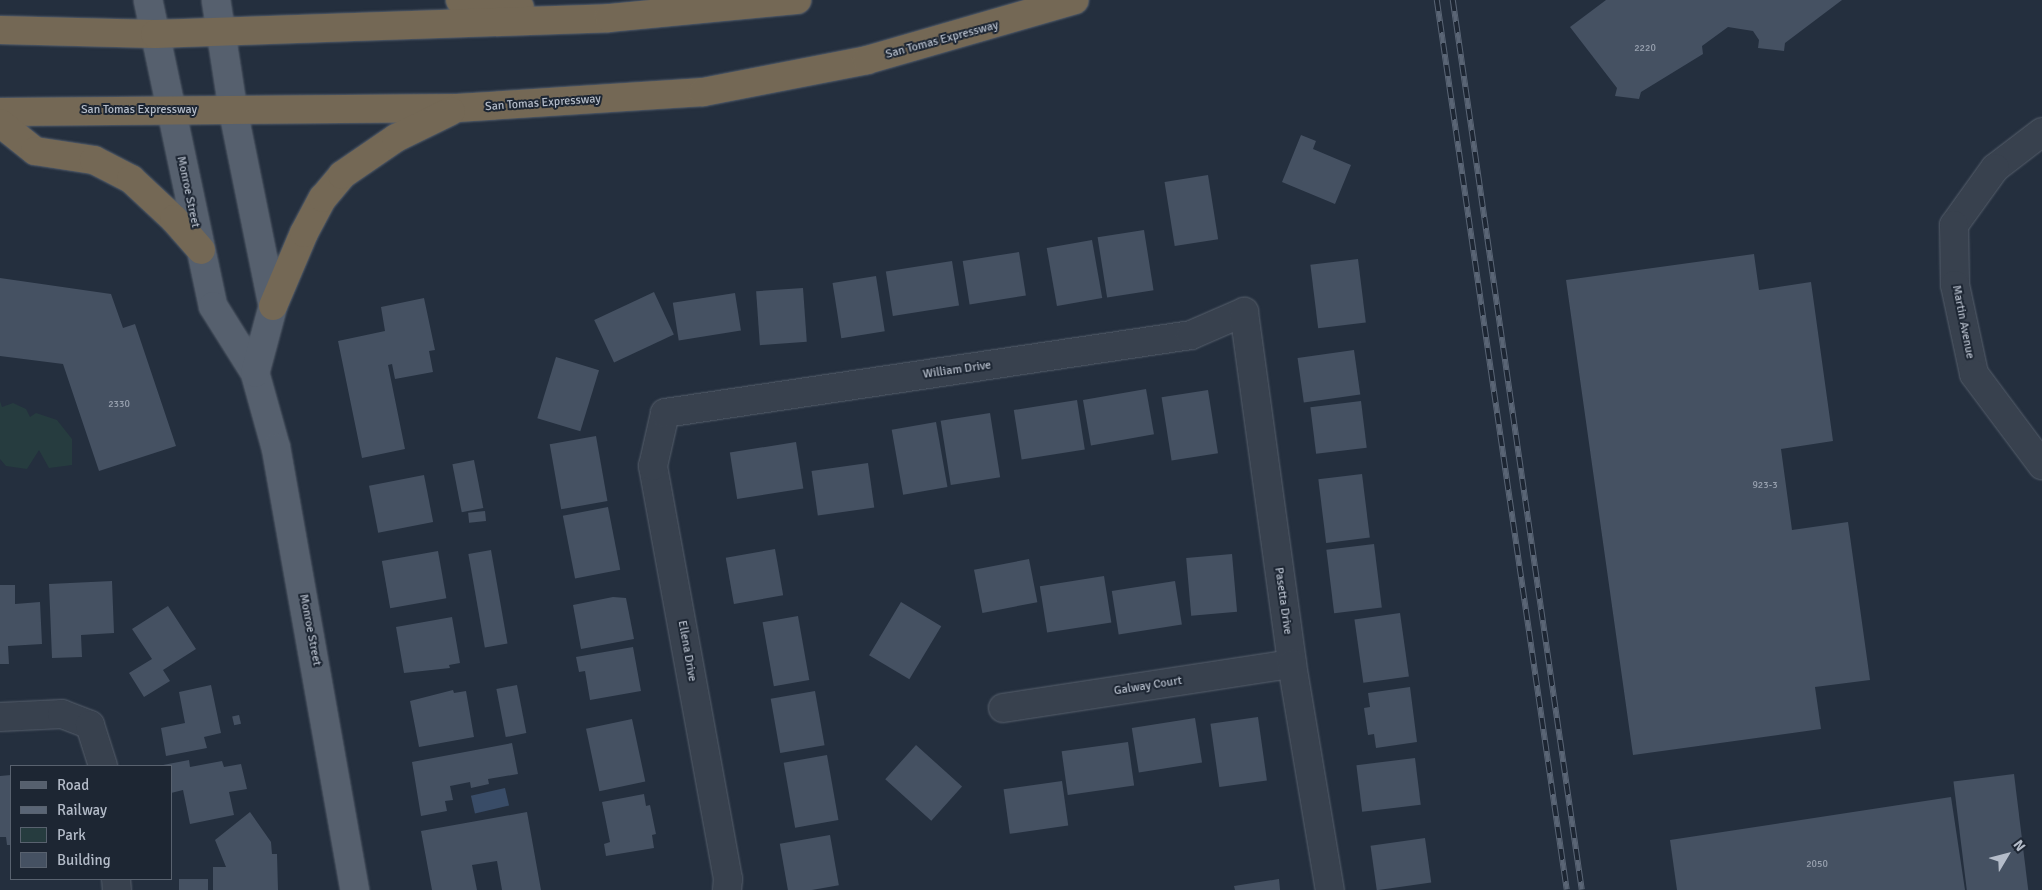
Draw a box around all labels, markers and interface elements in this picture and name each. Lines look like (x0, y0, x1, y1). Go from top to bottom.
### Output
street label: San Tomas Expressway (884, 18, 1000, 62)
house number: 2220 (1634, 43, 1656, 55)
street label: San Tomas Expressway (485, 92, 601, 114)
street label: San Tomas Expressway (81, 103, 197, 117)
street label: Monroe Street (173, 155, 203, 229)
street label: Martin Avenue (1949, 284, 1977, 360)
street label: William Drive (922, 358, 992, 382)
house number: 2330 (108, 399, 130, 411)
house number: 923-3 (1752, 480, 1778, 492)
street label: Pasetta Drive (1271, 566, 1295, 636)
street label: Monroe Street (296, 593, 324, 667)
street label: Ellena Drive (675, 619, 699, 683)
street label: Galway Court (1113, 674, 1183, 698)
legend (10, 765, 172, 880)
text: Road (57, 776, 89, 794)
text: Railway (57, 801, 107, 819)
text: Park (57, 826, 86, 844)
north arrow (1982, 830, 2032, 880)
text: N (2010, 837, 2029, 855)
text: Building (57, 851, 111, 869)
house number: 2050 (1806, 859, 1828, 871)

